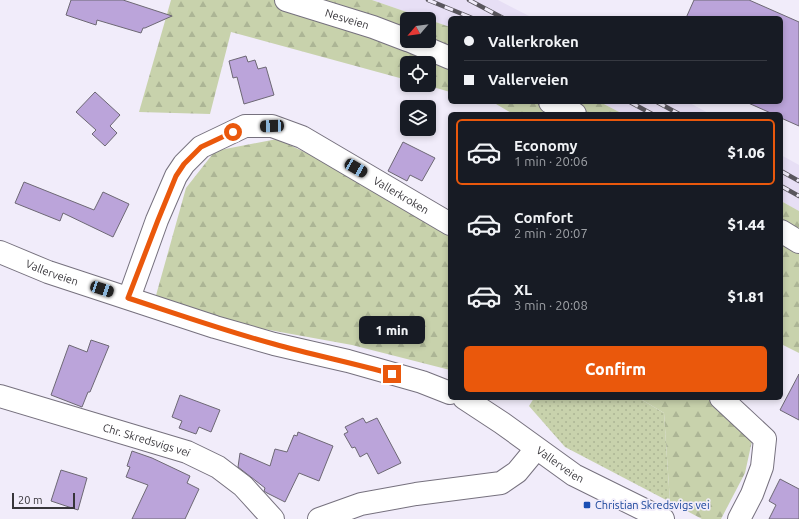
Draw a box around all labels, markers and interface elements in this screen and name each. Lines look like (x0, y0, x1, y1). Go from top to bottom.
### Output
street label: Nesveien (324, 7, 370, 31)
north arrow (400, 12, 436, 48)
map controls (400, 12, 436, 136)
text: Vallerkroken (488, 33, 579, 50)
button: locate (400, 56, 436, 92)
text: Vallerveien (488, 71, 569, 88)
button: layers (400, 100, 436, 136)
car (260, 120, 284, 132)
route start (224, 123, 242, 141)
icon: car (466, 134, 502, 170)
text: Economy (514, 137, 578, 154)
text: $1.06 (727, 144, 765, 161)
text: 1 min · 20:06 (514, 154, 588, 168)
car (343, 157, 369, 179)
street label: Vallerkroken (371, 174, 431, 216)
icon: car (466, 206, 502, 242)
text: Comfort (514, 209, 573, 226)
text: $1.44 (727, 216, 765, 233)
text: 2 min · 20:07 (514, 226, 588, 240)
street label: Vallerveien (24, 257, 80, 288)
icon: car (466, 278, 502, 314)
car (89, 280, 115, 298)
text: XL (514, 281, 532, 298)
text: $1.81 (727, 288, 765, 305)
text: 3 min · 20:08 (514, 298, 588, 312)
callout: 1 min (359, 316, 425, 344)
text: 1 min (375, 323, 409, 337)
button: Confirm (464, 346, 767, 392)
route end (383, 365, 401, 383)
street label: Chr. Skredsvigs vei (101, 421, 192, 459)
street label: Vallerveien (534, 444, 586, 485)
scale bar (12, 491, 75, 510)
text: 20 m (18, 494, 42, 506)
place label: Christian Skredsvigs vei (595, 499, 710, 511)
marker: Christian Skredsvigs vei (582, 500, 592, 510)

